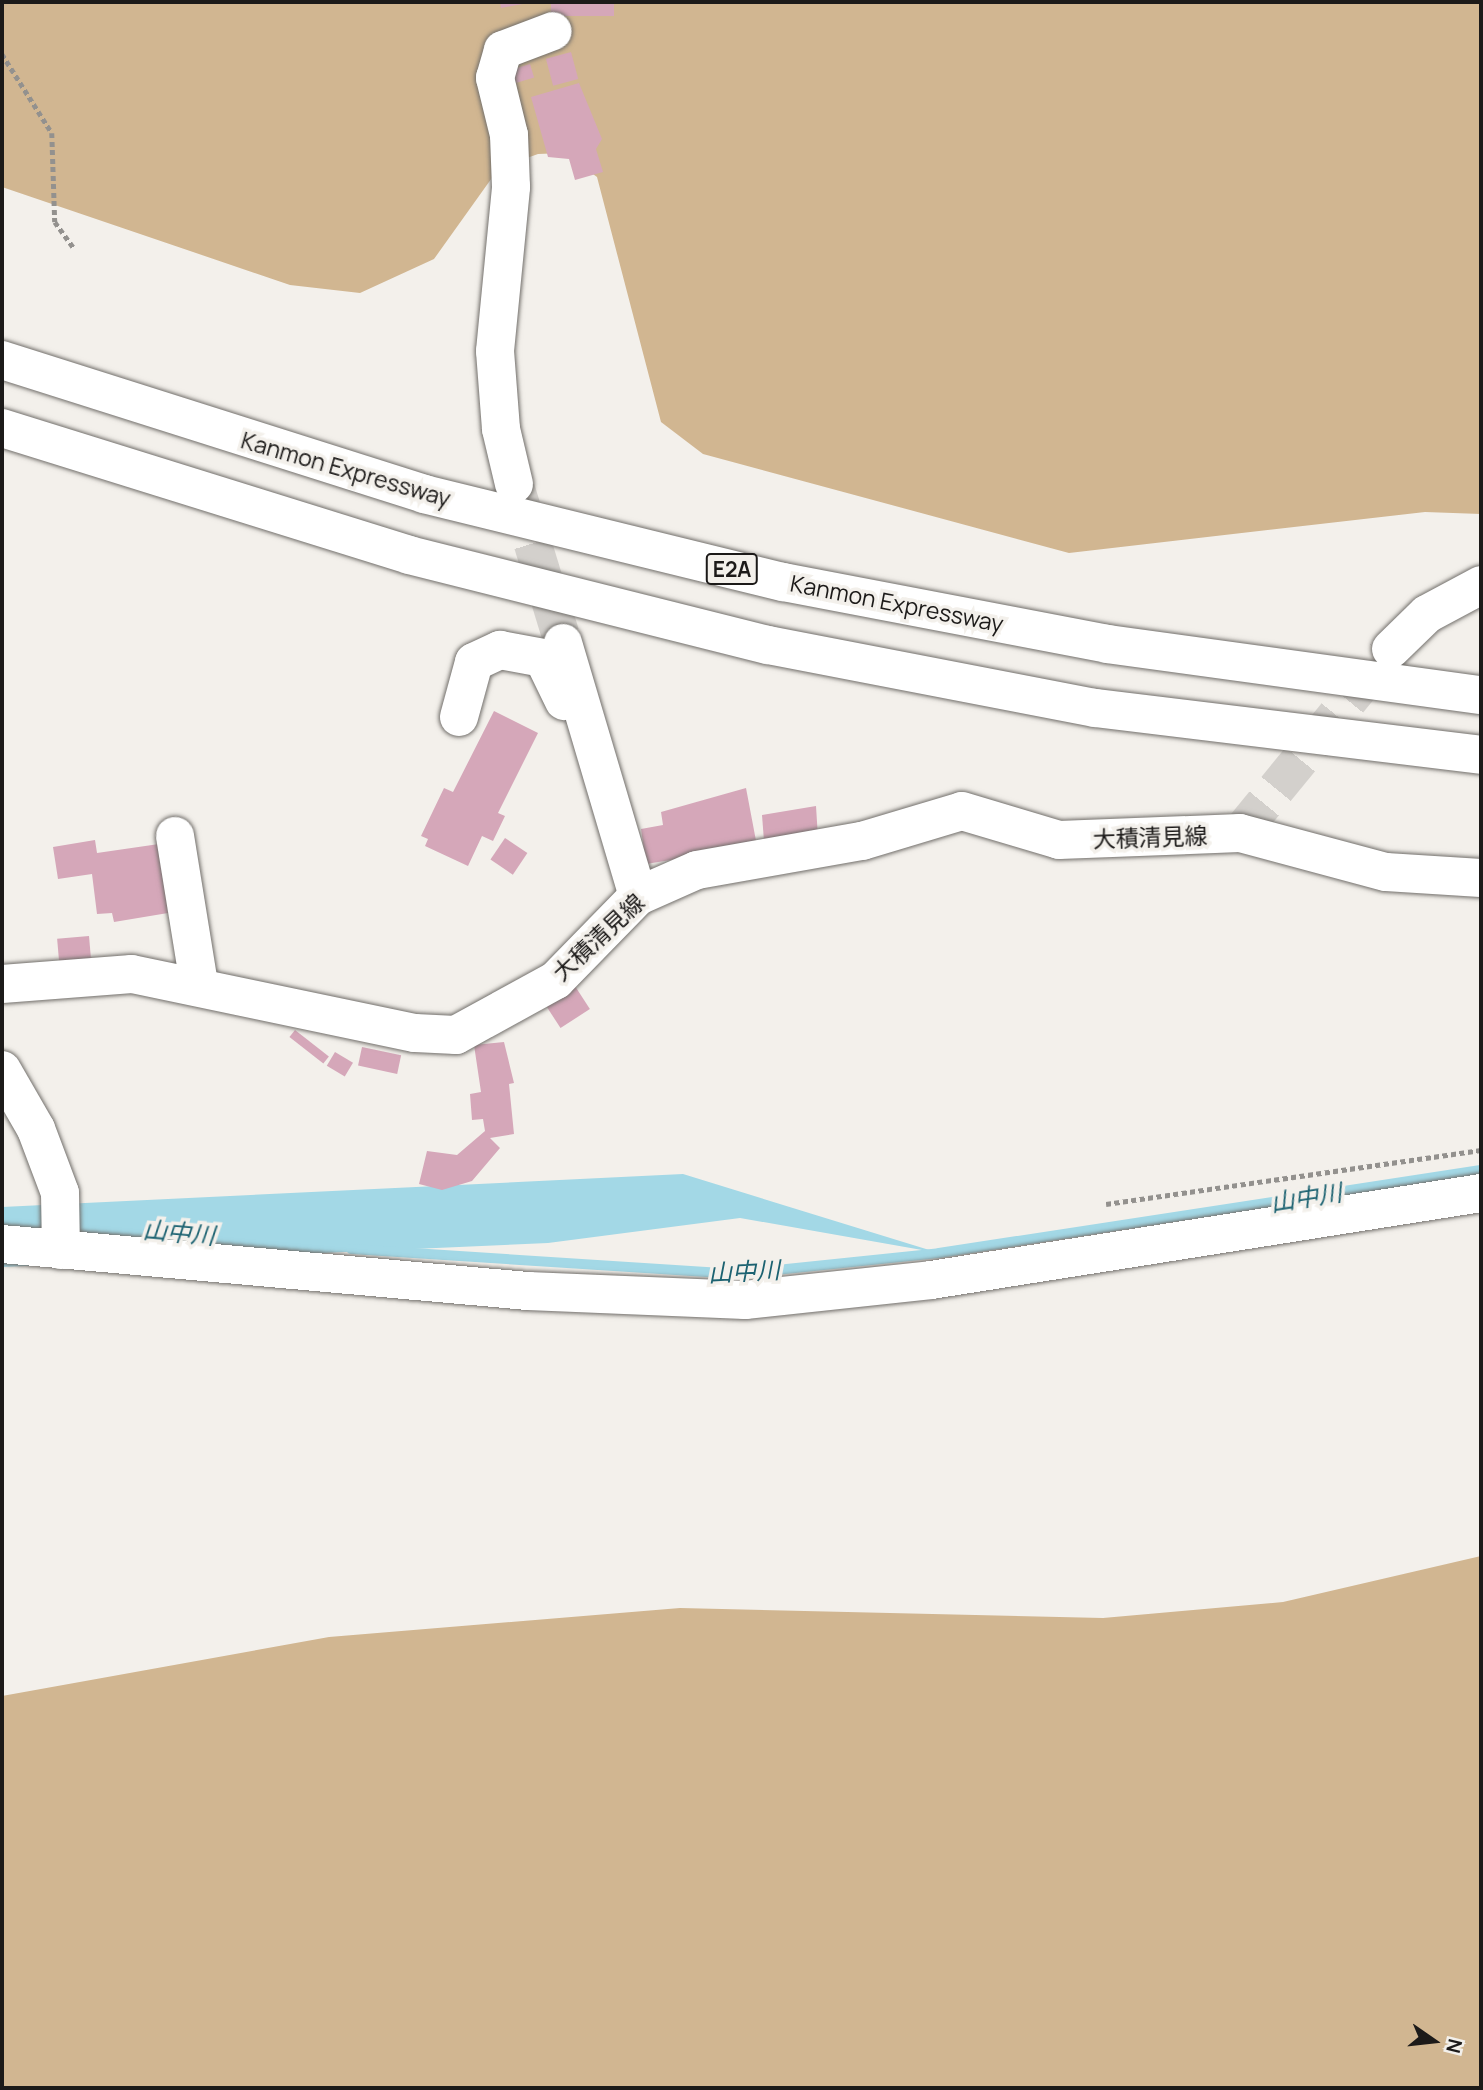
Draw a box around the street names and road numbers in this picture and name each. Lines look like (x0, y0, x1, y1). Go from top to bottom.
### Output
street label: Kanmon Expressway (238, 426, 454, 512)
road number: E2A (706, 552, 758, 586)
street label: Kanmon Expressway (788, 569, 1006, 637)
street label: 大積清見線 (1092, 821, 1208, 853)
street label: 大積清見線 (547, 888, 649, 986)

